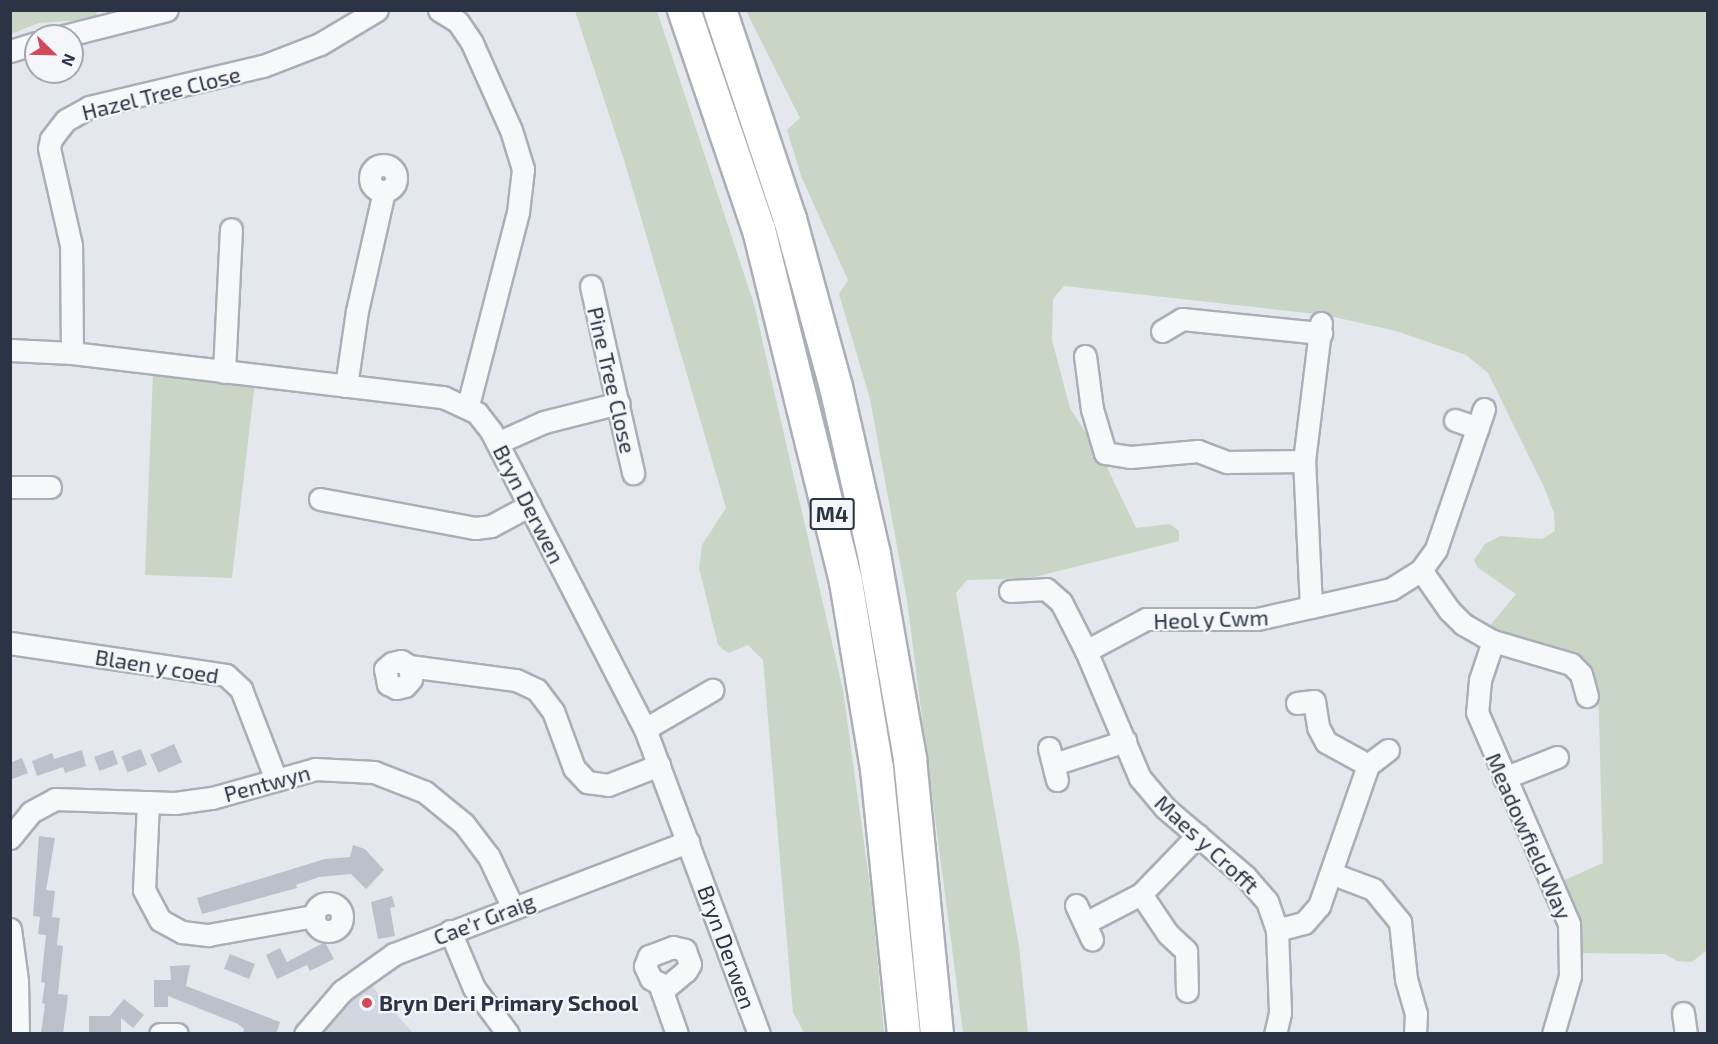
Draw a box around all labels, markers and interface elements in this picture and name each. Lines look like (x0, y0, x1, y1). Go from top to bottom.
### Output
north arrow (24, 24, 84, 84)
text: N (58, 51, 80, 69)
street label: Hazel Tree Close (78, 60, 244, 126)
street label: Pine Tree Close (582, 304, 642, 456)
street label: Bryn Derwen (488, 440, 570, 568)
road number: M4 (810, 496, 854, 532)
street label: Heol y Cwm (1152, 604, 1270, 634)
street label: Blaen y coed (93, 643, 221, 689)
street label: Meadowfield Way (1480, 748, 1578, 924)
street label: Pentwyn (221, 759, 313, 807)
street label: Maes y Crofft (1149, 789, 1265, 899)
street label: Bryn Derwen (692, 882, 762, 1012)
street label: Cae'r Graig (429, 887, 539, 951)
place label: Bryn Deri Primary School (379, 990, 639, 1016)
marker: Bryn Deri Primary School (360, 996, 374, 1010)

